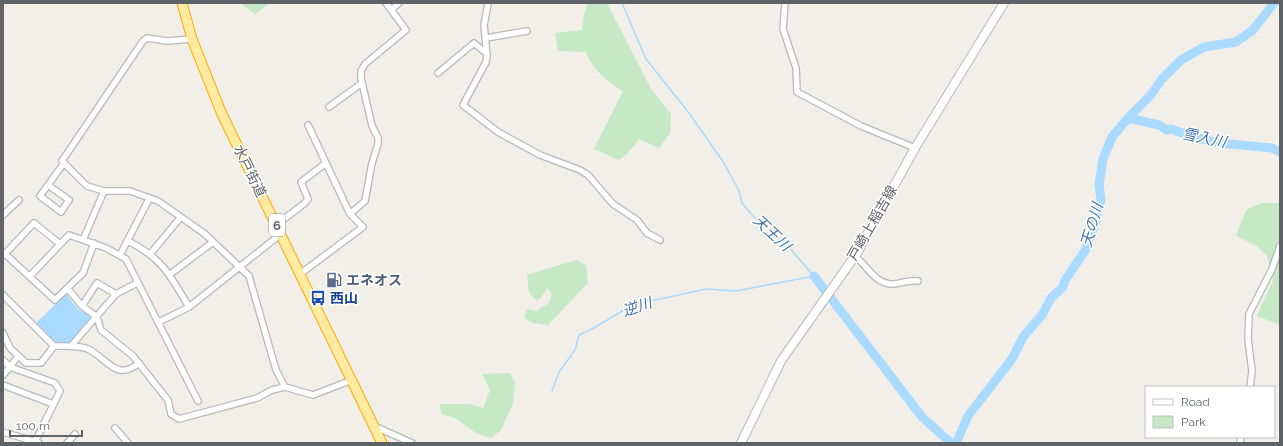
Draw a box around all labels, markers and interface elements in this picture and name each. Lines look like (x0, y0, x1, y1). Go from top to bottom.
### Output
water label: 雪入川 (1180, 125, 1230, 152)
street label: 水戸街道 (231, 142, 269, 200)
street label: 戸崎上稲吉線 (844, 183, 900, 263)
water label: 天の川 (1077, 199, 1107, 249)
water label: 天王川 (749, 211, 796, 256)
road number: 6 (269, 214, 285, 236)
fuel station icon: エネオス (325, 271, 343, 289)
place label: エネオス (346, 272, 402, 288)
bus stop icon: 西山 (309, 289, 327, 307)
place label: 西山 (330, 290, 358, 306)
water label: 逆川 (620, 293, 656, 320)
legend (1145, 386, 1275, 438)
text: Road (1181, 395, 1210, 409)
scale bar (10, 412, 82, 438)
text: Park (1181, 415, 1206, 429)
text: 100 m (16, 419, 50, 433)

